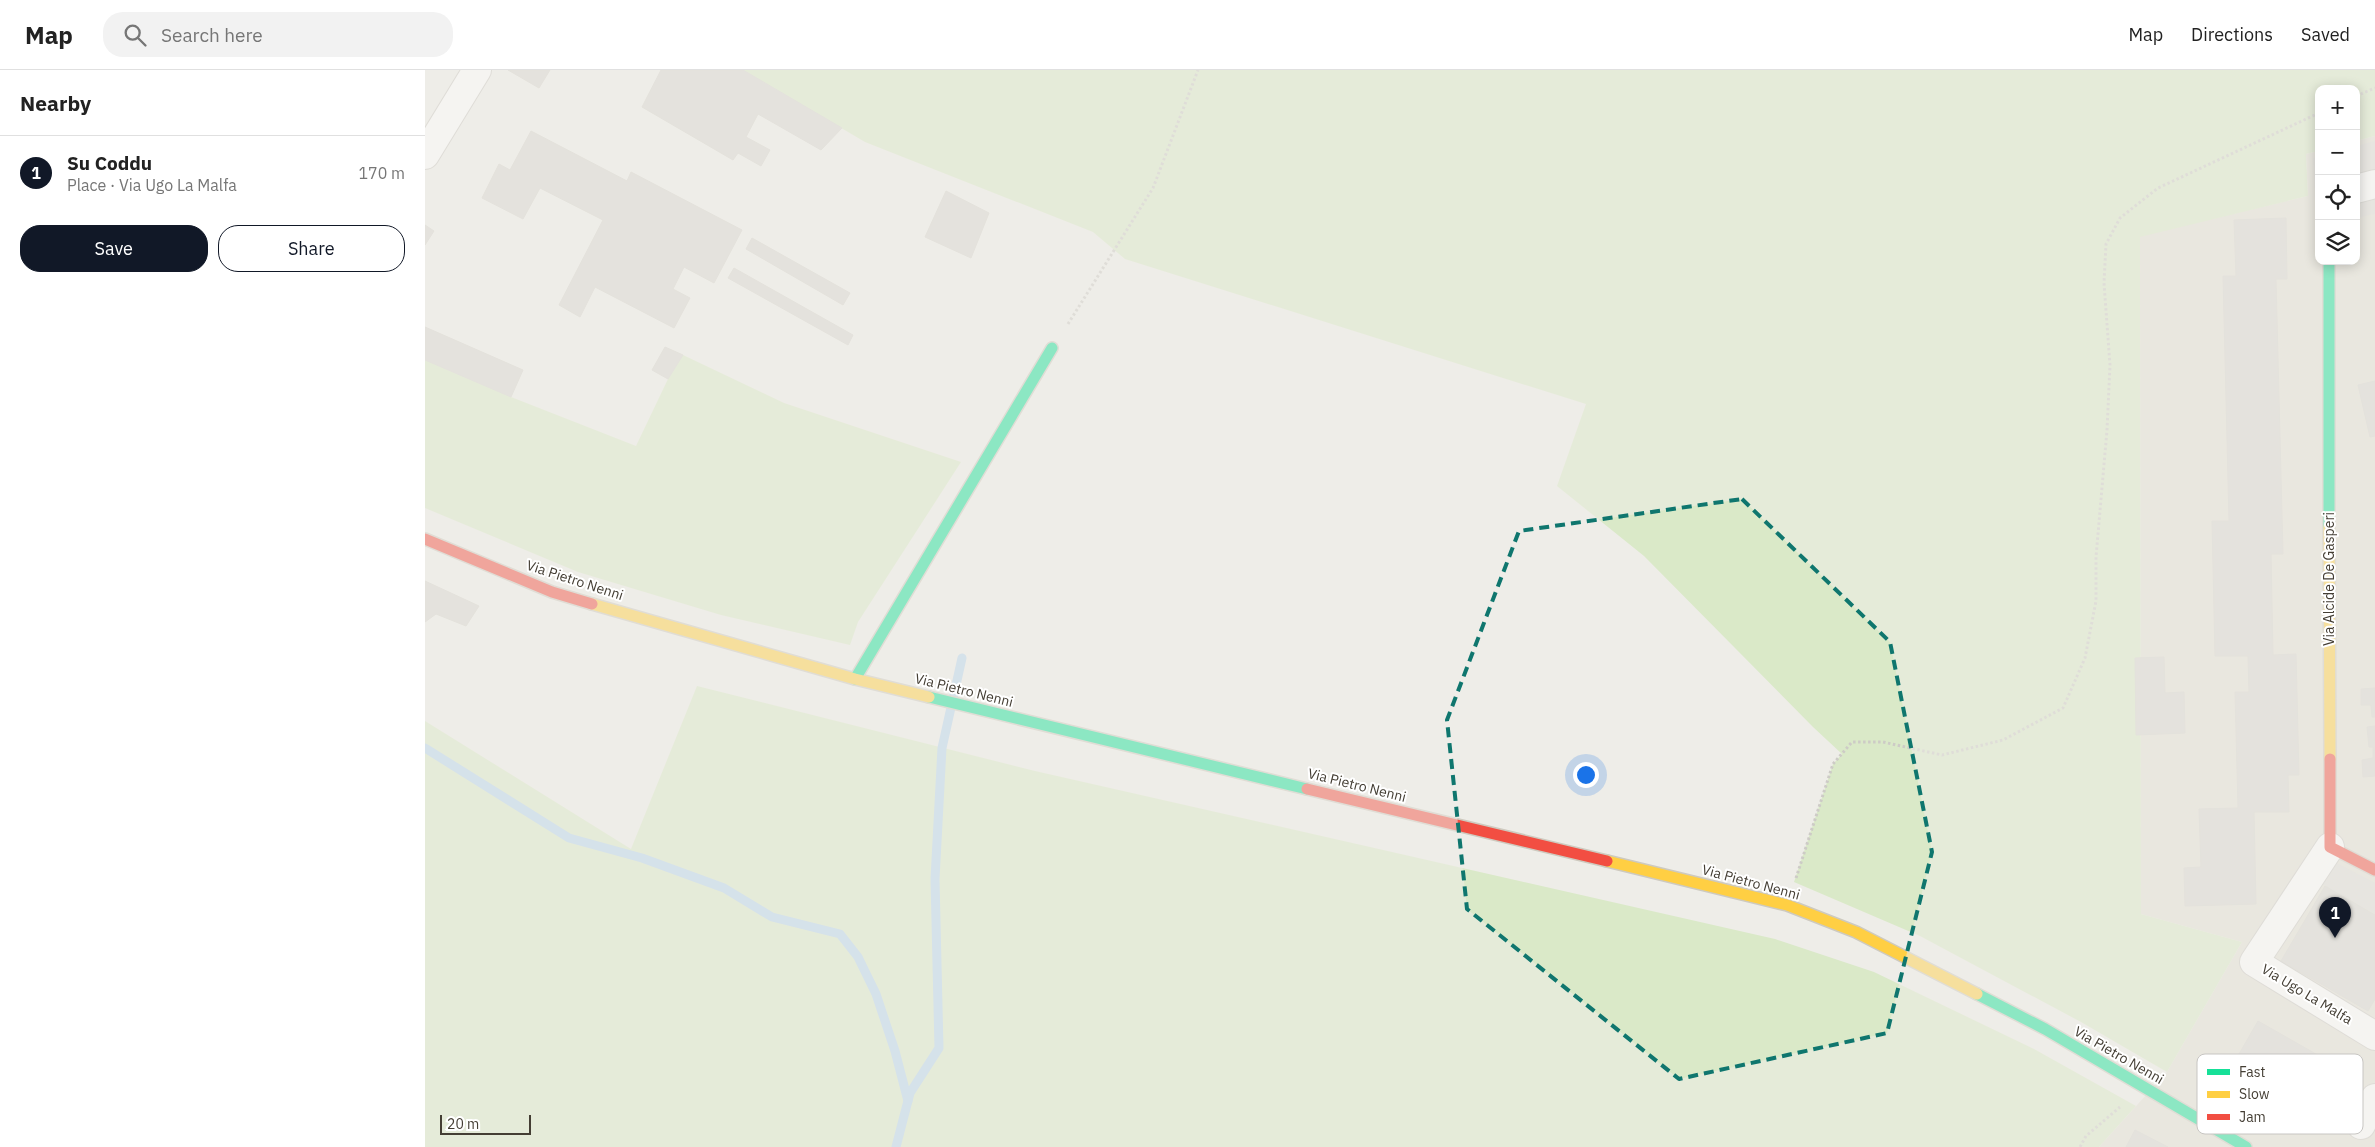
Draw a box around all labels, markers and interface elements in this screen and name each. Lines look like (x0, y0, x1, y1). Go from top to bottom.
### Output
search box (103, 12, 453, 57)
text: Map (25, 19, 73, 51)
icon: search (121, 21, 149, 49)
text: Search here (161, 23, 263, 47)
text: Map (2128, 23, 2163, 46)
text: Directions (2191, 23, 2273, 46)
text: Saved (2301, 23, 2350, 46)
map controls (2315, 85, 2360, 265)
button: + (2315, 85, 2360, 130)
text: Nearby (20, 89, 91, 117)
button: − (2315, 130, 2360, 175)
text: Su Coddu (67, 151, 152, 175)
text: 1 (31, 163, 41, 183)
text: 170 m (358, 163, 405, 183)
text: Place · Via Ugo La Malfa (67, 175, 237, 195)
button: locate (2315, 175, 2360, 220)
button: layers (2315, 220, 2360, 265)
button: Save (20, 225, 208, 272)
button: Share (218, 225, 405, 272)
street label: Via Alcide De Gasperi (2320, 512, 2338, 646)
street label: Via Pietro Nenni (524, 556, 626, 604)
street label: Via Pietro Nenni (913, 669, 1015, 711)
your location (1573, 762, 1599, 788)
street label: Via Pietro Nenni (1306, 764, 1408, 806)
street label: Via Pietro Nenni (1700, 860, 1802, 904)
pin: 1 (2319, 897, 2351, 938)
street label: Via Ugo La Malfa (2258, 960, 2356, 1029)
street label: Via Pietro Nenni (2071, 1022, 2167, 1088)
legend (2197, 1054, 2363, 1134)
text: Fast (2239, 1063, 2265, 1081)
text: Slow (2239, 1085, 2270, 1103)
text: Jam (2239, 1108, 2266, 1126)
scale bar (440, 1112, 531, 1135)
text: 20 m (447, 1115, 479, 1133)

